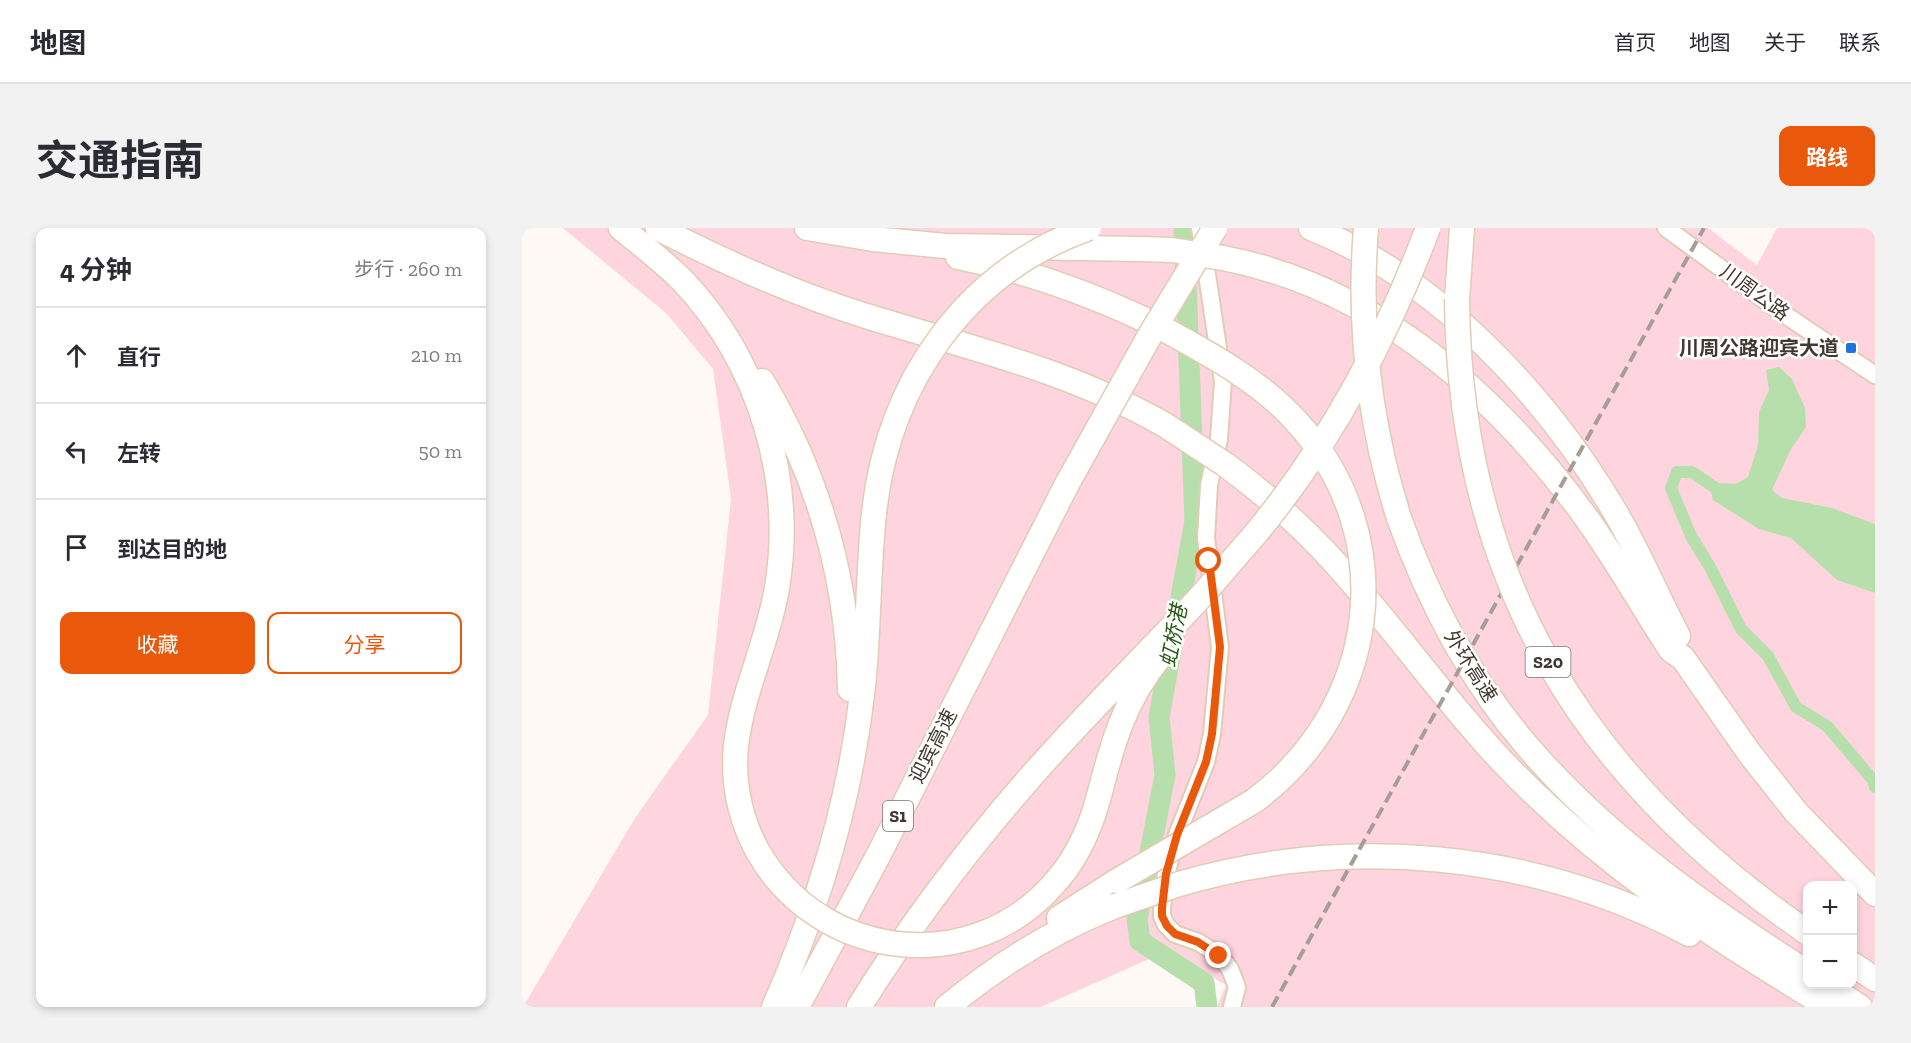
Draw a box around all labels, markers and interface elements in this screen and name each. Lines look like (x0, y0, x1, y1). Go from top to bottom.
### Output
text: 地图 (30, 27, 86, 60)
text: 首页 (1614, 30, 1656, 55)
text: 地图 (1689, 30, 1731, 55)
text: 关于 (1764, 30, 1806, 55)
text: 联系 (1839, 30, 1881, 55)
button: 路线 (1779, 126, 1875, 186)
text: 交通指南 (36, 135, 204, 186)
text: 4 分钟 (60, 254, 132, 286)
text: 步行 · 260 m (354, 257, 462, 281)
street label: 川周公路 (1716, 259, 1794, 325)
place label: 川周公路迎宾大道 (1679, 336, 1839, 360)
icon: ahead (60, 339, 93, 372)
marker: 川周公路迎宾大道 (1844, 341, 1858, 355)
text: 210 m (411, 343, 462, 367)
text: 直行 (117, 344, 161, 371)
icon: left (60, 435, 93, 468)
text: 50 m (418, 439, 462, 463)
text: 左转 (117, 440, 161, 467)
icon: arrive (60, 531, 93, 564)
text: 到达目的地 (117, 536, 227, 563)
route start (1195, 547, 1221, 573)
water label: 虹桥港 (1155, 600, 1192, 669)
button: 收藏 (60, 612, 255, 674)
button: 分享 (267, 612, 462, 674)
street label: 外环高速 (1440, 626, 1502, 706)
road number: S20 (1526, 647, 1570, 677)
street label: 迎宾高速 (904, 705, 962, 787)
road number: S1 (883, 801, 913, 831)
map controls (1803, 881, 1857, 989)
button: + (1803, 881, 1857, 935)
button: − (1803, 935, 1857, 989)
route end (1205, 942, 1231, 968)

